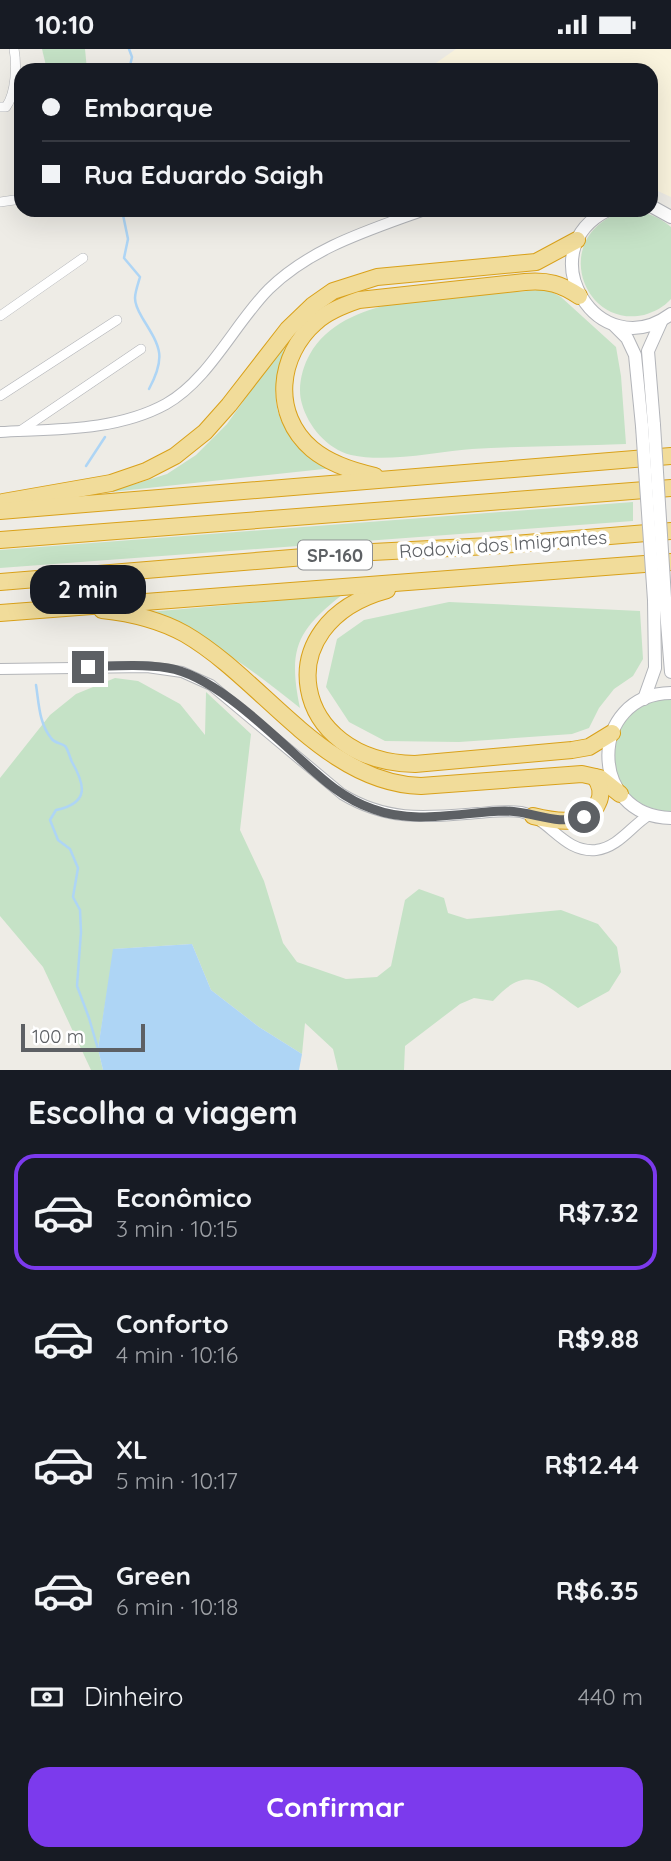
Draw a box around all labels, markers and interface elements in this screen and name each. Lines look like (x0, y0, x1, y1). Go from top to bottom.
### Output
text: 10:10 (35, 8, 94, 41)
text: Embarque (84, 91, 213, 124)
text: Rua Eduardo Saigh (84, 158, 324, 191)
street label: Rodovia dos Imigrantes (398, 525, 608, 563)
road number: SP-160 (298, 541, 372, 569)
callout: 2 min (30, 565, 146, 615)
text: 2 min (58, 575, 118, 604)
route end (72, 651, 104, 683)
route start (568, 801, 600, 833)
scale bar (21, 1021, 145, 1053)
text: 100 m (32, 1024, 84, 1048)
text: Escolha a viagem (28, 1092, 298, 1132)
icon: car (32, 1181, 95, 1244)
text: Econômico (116, 1181, 252, 1214)
text: R$7.32 (558, 1196, 639, 1229)
text: 3 min · 10:15 (116, 1214, 238, 1243)
icon: car (32, 1307, 95, 1370)
text: Conforto (116, 1307, 229, 1340)
text: R$9.88 (557, 1322, 639, 1355)
text: 4 min · 10:16 (116, 1340, 238, 1369)
icon: car (32, 1433, 95, 1496)
text: XL (116, 1433, 148, 1466)
text: R$12.44 (544, 1448, 639, 1481)
text: 5 min · 10:17 (116, 1466, 238, 1495)
icon: car (32, 1559, 95, 1622)
text: Green (116, 1559, 191, 1592)
text: R$6.35 (556, 1574, 639, 1607)
text: 6 min · 10:18 (116, 1592, 238, 1621)
icon: cash (28, 1678, 66, 1716)
text: Dinheiro (84, 1680, 183, 1713)
text: 440 m (578, 1682, 643, 1711)
button: Confirmar (28, 1767, 643, 1847)

